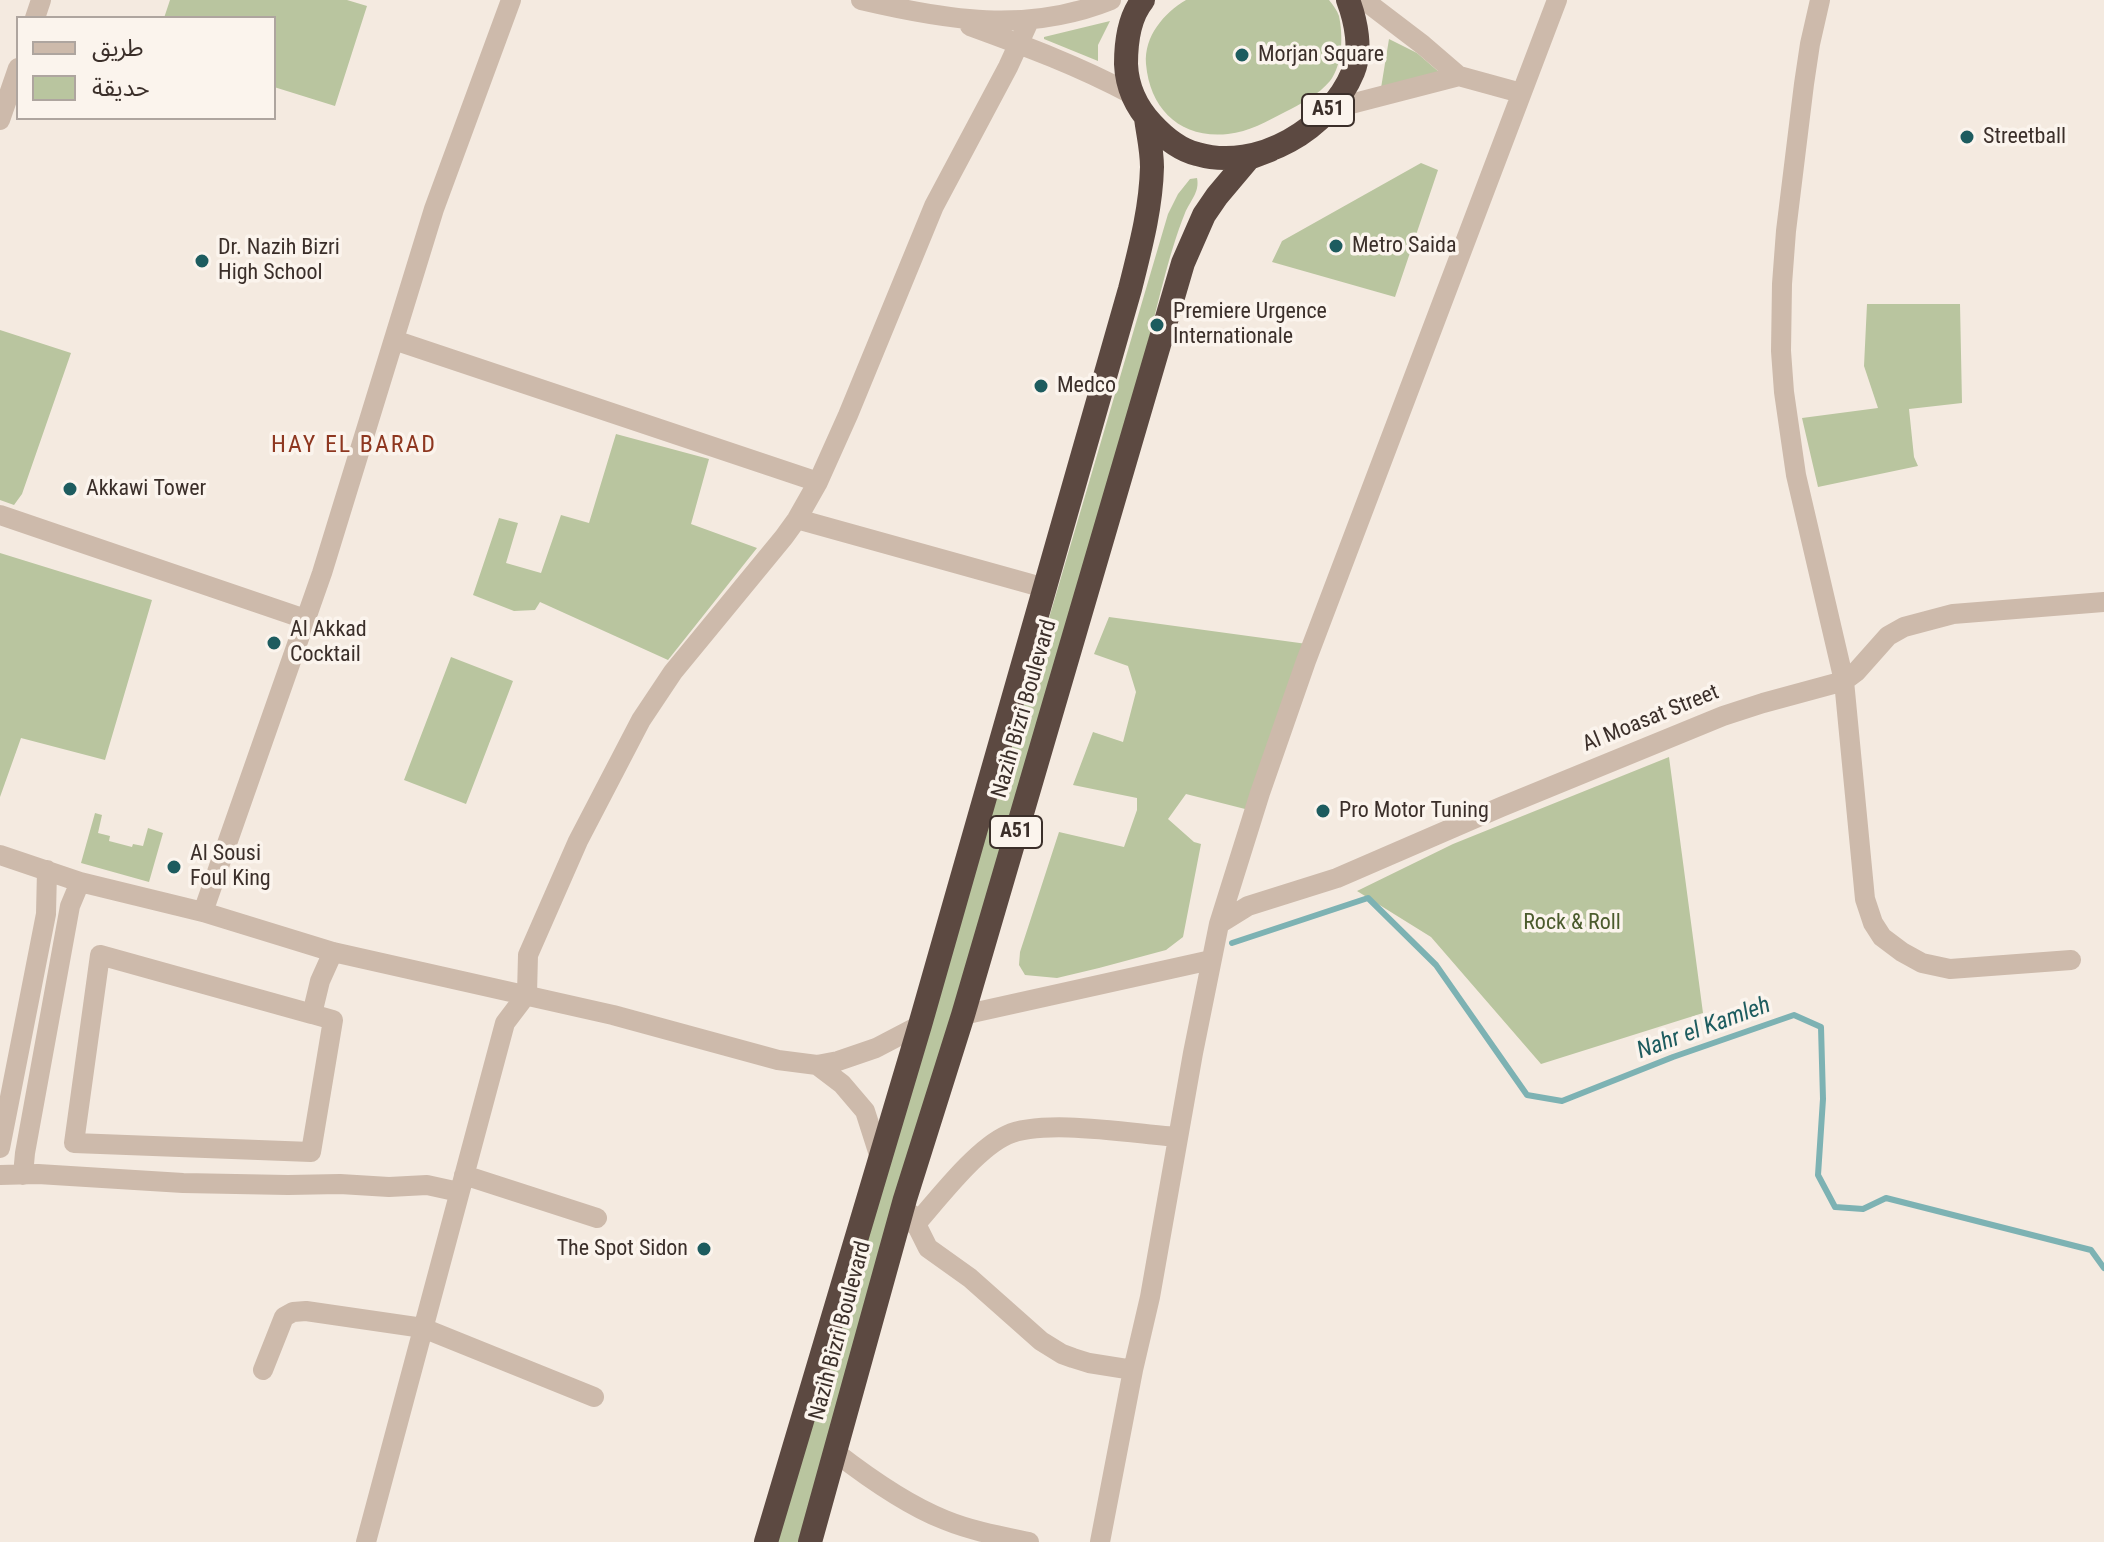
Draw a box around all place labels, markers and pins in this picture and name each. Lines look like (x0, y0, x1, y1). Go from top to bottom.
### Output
place label: Morjan Square (1258, 42, 1384, 68)
marker: Morjan Square (1233, 46, 1251, 64)
place label: Streetball (1983, 124, 2066, 150)
marker: Streetball (1958, 128, 1976, 146)
place label: Metro Saida (1352, 233, 1456, 259)
place label: Dr. Nazih Bizri High School (218, 235, 340, 286)
marker: Metro Saida (1327, 237, 1345, 255)
marker: Dr. Nazih Bizri High School (193, 252, 211, 270)
place label: Premiere Urgence Internationale (1173, 299, 1327, 350)
marker: Premiere Urgence Internationale (1148, 316, 1166, 334)
place label: Medco (1057, 373, 1116, 399)
marker: Medco (1032, 377, 1050, 395)
place label: Akkawi Tower (86, 476, 206, 502)
marker: Akkawi Tower (61, 480, 79, 498)
place label: Al Akkad Cocktail (290, 617, 367, 668)
marker: Al Akkad Cocktail (265, 634, 283, 652)
place label: Pro Motor Tuning (1339, 798, 1489, 824)
marker: Pro Motor Tuning (1314, 802, 1332, 820)
place label: Al Sousi Foul King (190, 841, 271, 892)
marker: Al Sousi Foul King (165, 858, 183, 876)
place label: The Spot Sidon (557, 1236, 688, 1262)
marker: The Spot Sidon (695, 1240, 713, 1258)

